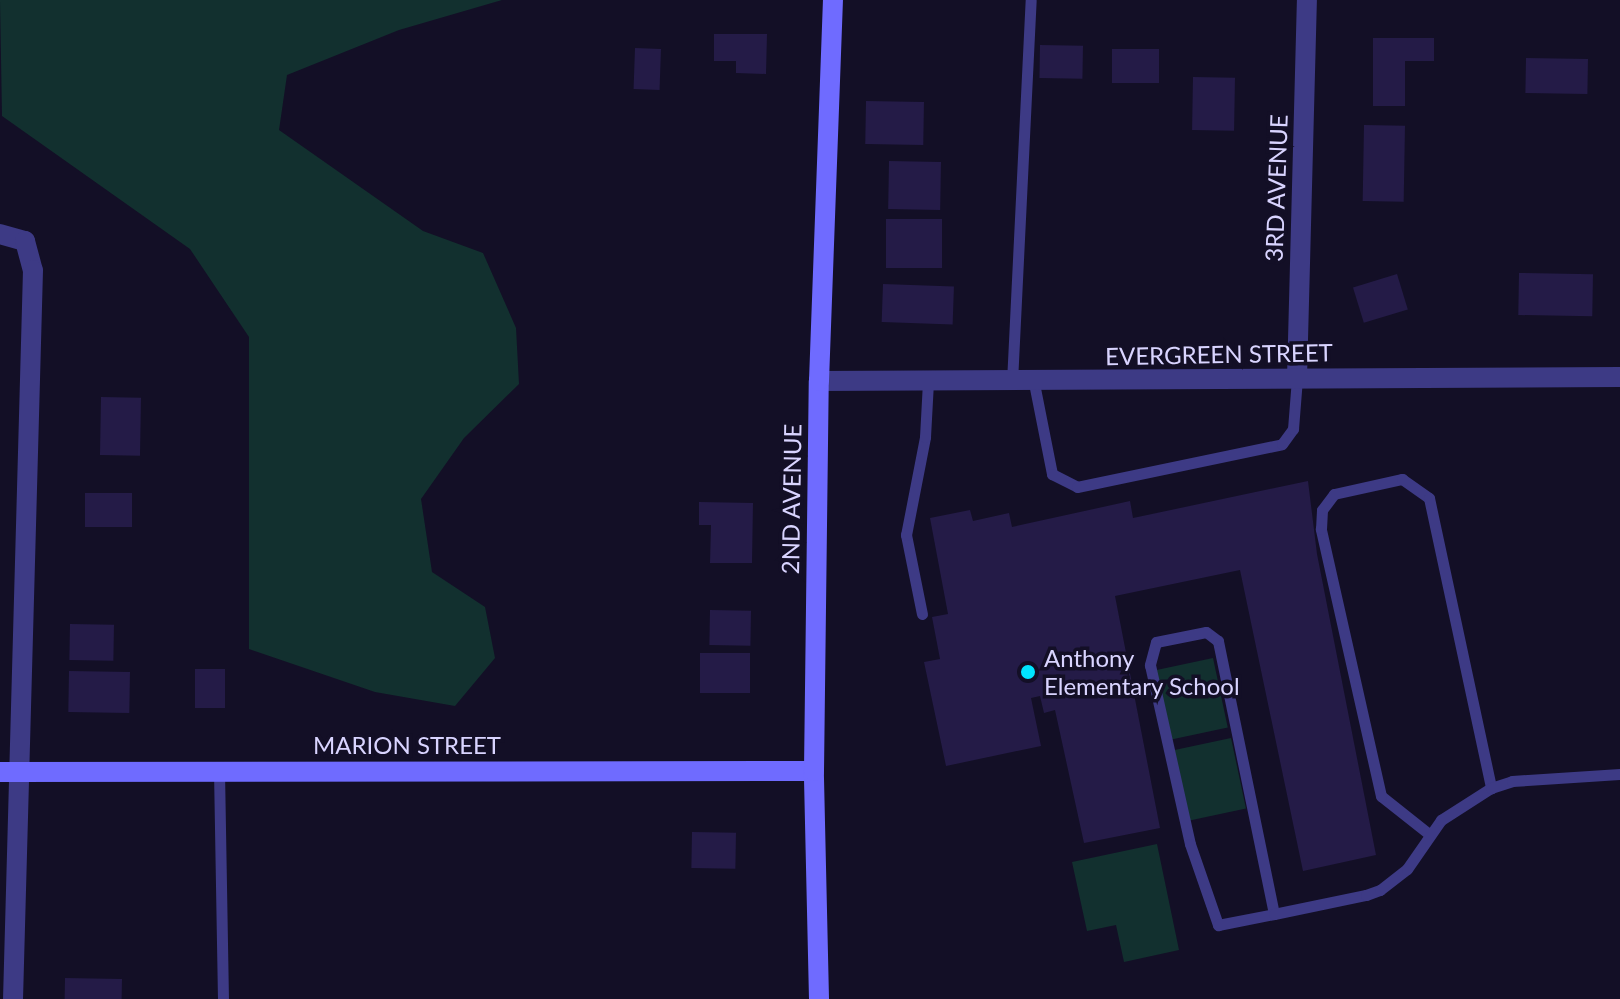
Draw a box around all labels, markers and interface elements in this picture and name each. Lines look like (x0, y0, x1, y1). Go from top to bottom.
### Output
street label: 3RD AVENUE (1259, 113, 1293, 263)
street label: EVERGREEN STREET (1105, 338, 1333, 370)
street label: 2ND AVENUE (775, 423, 807, 575)
place label: Anthony Elementary School (1044, 644, 1240, 700)
marker: Anthony Elementary School (1019, 663, 1037, 681)
street label: MARION STREET (313, 731, 501, 759)

